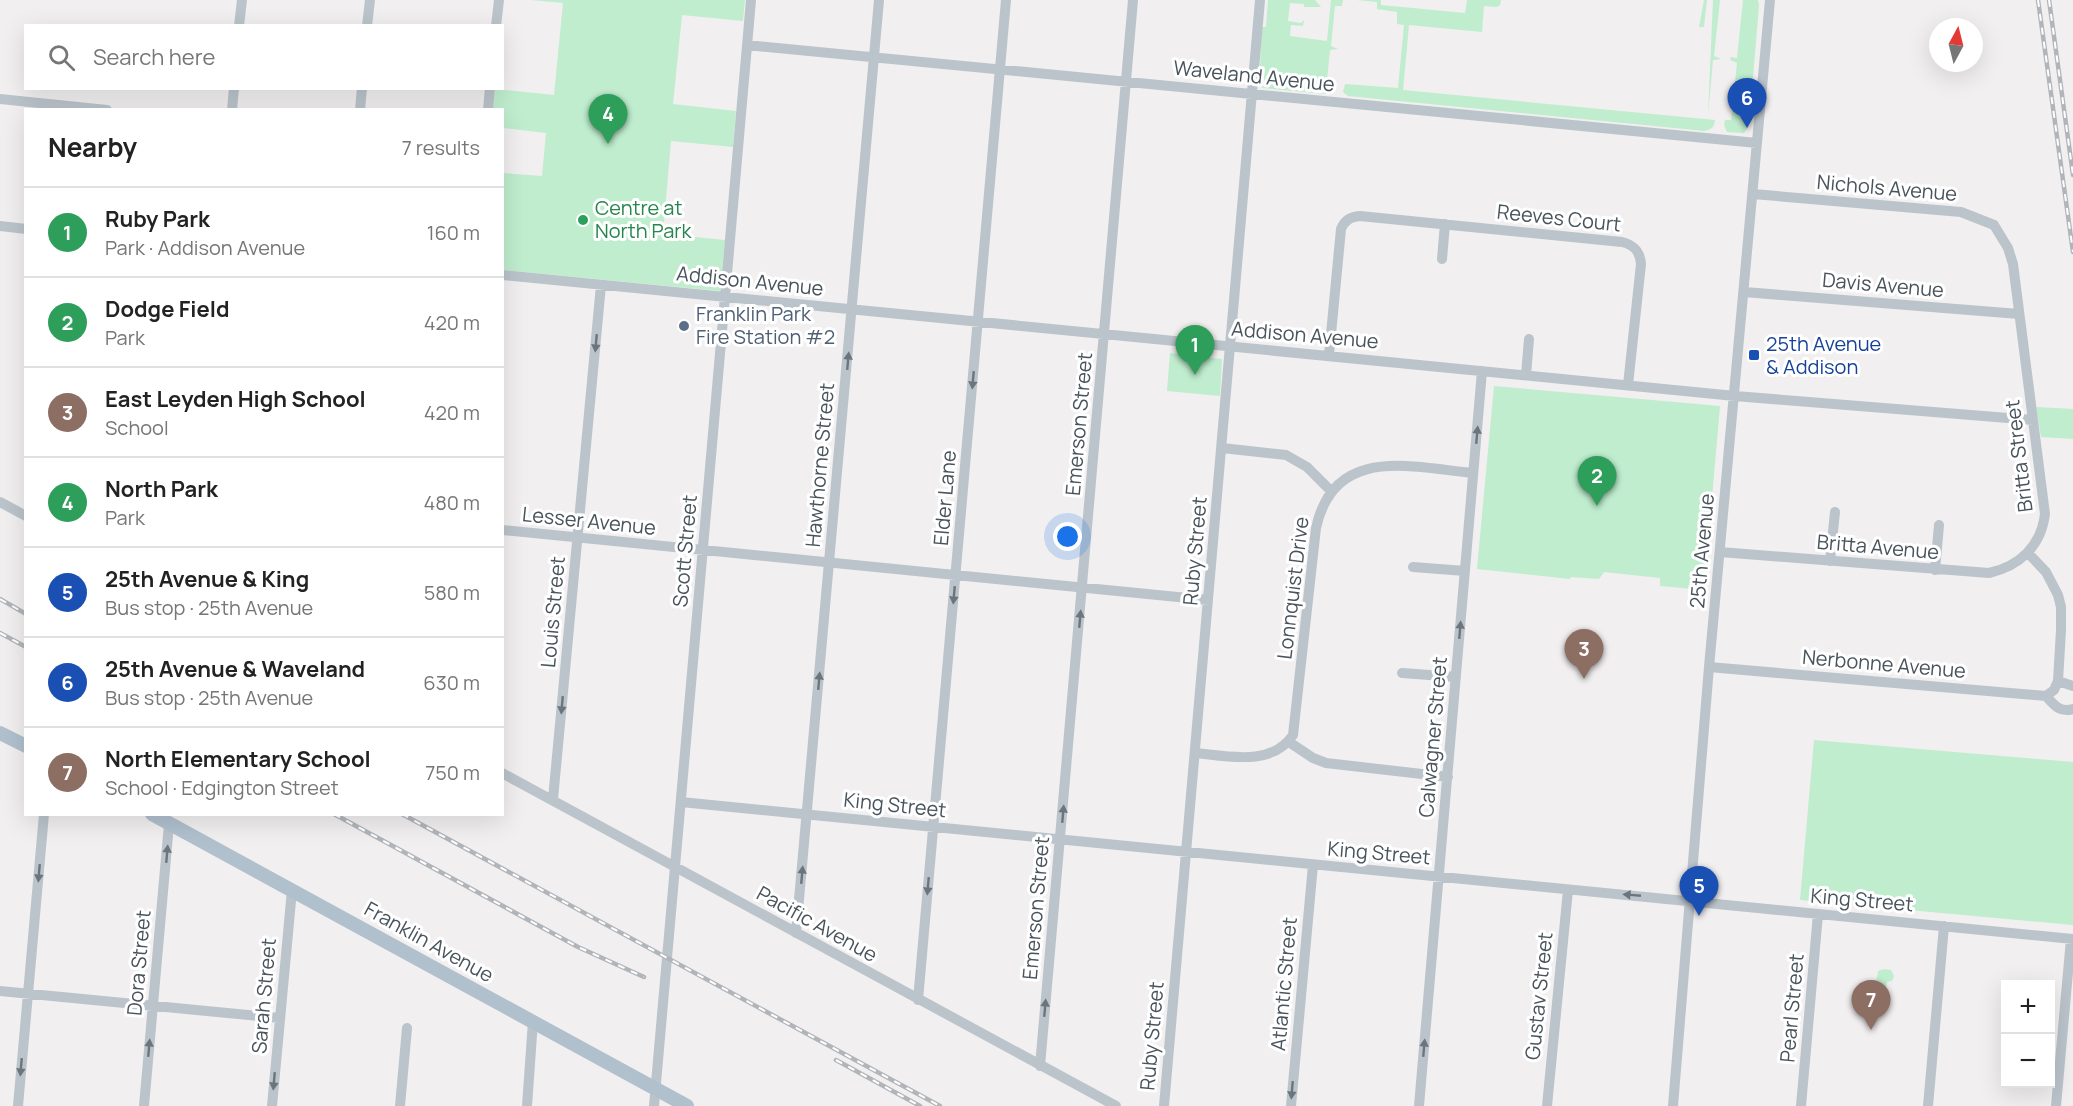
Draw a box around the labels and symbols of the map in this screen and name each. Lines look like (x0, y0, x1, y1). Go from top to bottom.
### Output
north arrow (1929, 18, 1983, 72)
street label: Waveland Avenue (1172, 54, 1336, 97)
pin: 6 (1728, 78, 1766, 128)
pin: 4 (588, 94, 628, 144)
street label: Nichols Avenue (1816, 168, 1958, 207)
place label: Centre at North Park (595, 194, 693, 244)
street label: Reeves Court (1496, 198, 1623, 237)
marker: Centre at North Park (576, 213, 590, 227)
street label: Addison Avenue (675, 259, 825, 302)
street label: Davis Avenue (1821, 266, 1945, 303)
place label: Franklin Park Fire Station #2 (696, 300, 835, 350)
street label: Addison Avenue (1230, 315, 1380, 354)
marker: Franklin Park Fire Station #2 (677, 319, 691, 333)
pin: 1 (1176, 326, 1214, 375)
place label: 25th Avenue & Addison (1766, 330, 1881, 380)
one-way arrow (591, 334, 601, 353)
marker: 25th Avenue & Addison (1747, 348, 1761, 362)
street label: Emerson Street (1059, 351, 1098, 497)
one-way arrow (843, 352, 853, 371)
one-way arrow (968, 371, 978, 390)
street label: Hawthorne Street (799, 382, 840, 548)
street label: Britta Street (1998, 398, 2039, 514)
one-way arrow (1472, 426, 1481, 445)
street label: Elder Lane (927, 449, 962, 547)
pin: 2 (1578, 456, 1616, 506)
street label: 25th Avenue (1683, 492, 1720, 610)
street label: Scott Street (666, 494, 703, 608)
street label: Ruby Street (1176, 495, 1213, 606)
street label: Lesser Avenue (521, 500, 657, 541)
street label: Lonnquist Drive (1270, 515, 1315, 661)
your location (1053, 522, 1082, 551)
street label: Britta Avenue (1816, 528, 1940, 565)
street label: Louis Street (534, 555, 571, 669)
one-way arrow (949, 586, 959, 605)
one-way arrow (1075, 610, 1085, 629)
one-way arrow (1455, 620, 1465, 639)
pin: 3 (1564, 630, 1604, 679)
street label: Nerbonne Avenue (1801, 643, 1967, 684)
street label: Calwagner Street (1412, 655, 1453, 818)
one-way arrow (814, 671, 824, 690)
one-way arrow (557, 695, 567, 714)
street label: King Street (842, 786, 948, 823)
one-way arrow (1058, 804, 1068, 823)
street label: Emerson Street (1016, 835, 1055, 981)
street label: King Street (1327, 835, 1432, 870)
one-way arrow (162, 844, 172, 863)
one-way arrow (34, 863, 44, 882)
one-way arrow (797, 866, 807, 885)
pin: 5 (1680, 866, 1718, 916)
one-way arrow (923, 876, 933, 895)
street label: Pacific Avenue (752, 879, 882, 968)
street label: King Street (1810, 882, 1915, 917)
one-way arrow (1623, 890, 1642, 900)
street label: Franklin Avenue (360, 895, 499, 988)
street label: Dora Street (120, 909, 157, 1017)
street label: Atlantic Street (1264, 916, 1303, 1052)
street label: Gustav Street (1518, 931, 1559, 1061)
street label: Sarah Street (245, 937, 282, 1055)
street label: Pearl Street (1773, 952, 1810, 1064)
street label: Ruby Street (1133, 980, 1170, 1091)
pin: 7 (1852, 980, 1890, 1030)
one-way arrow (1040, 998, 1050, 1017)
one-way arrow (145, 1038, 154, 1057)
one-way arrow (1419, 1038, 1429, 1057)
one-way arrow (16, 1057, 26, 1076)
one-way arrow (269, 1071, 279, 1090)
one-way arrow (1287, 1081, 1297, 1100)

